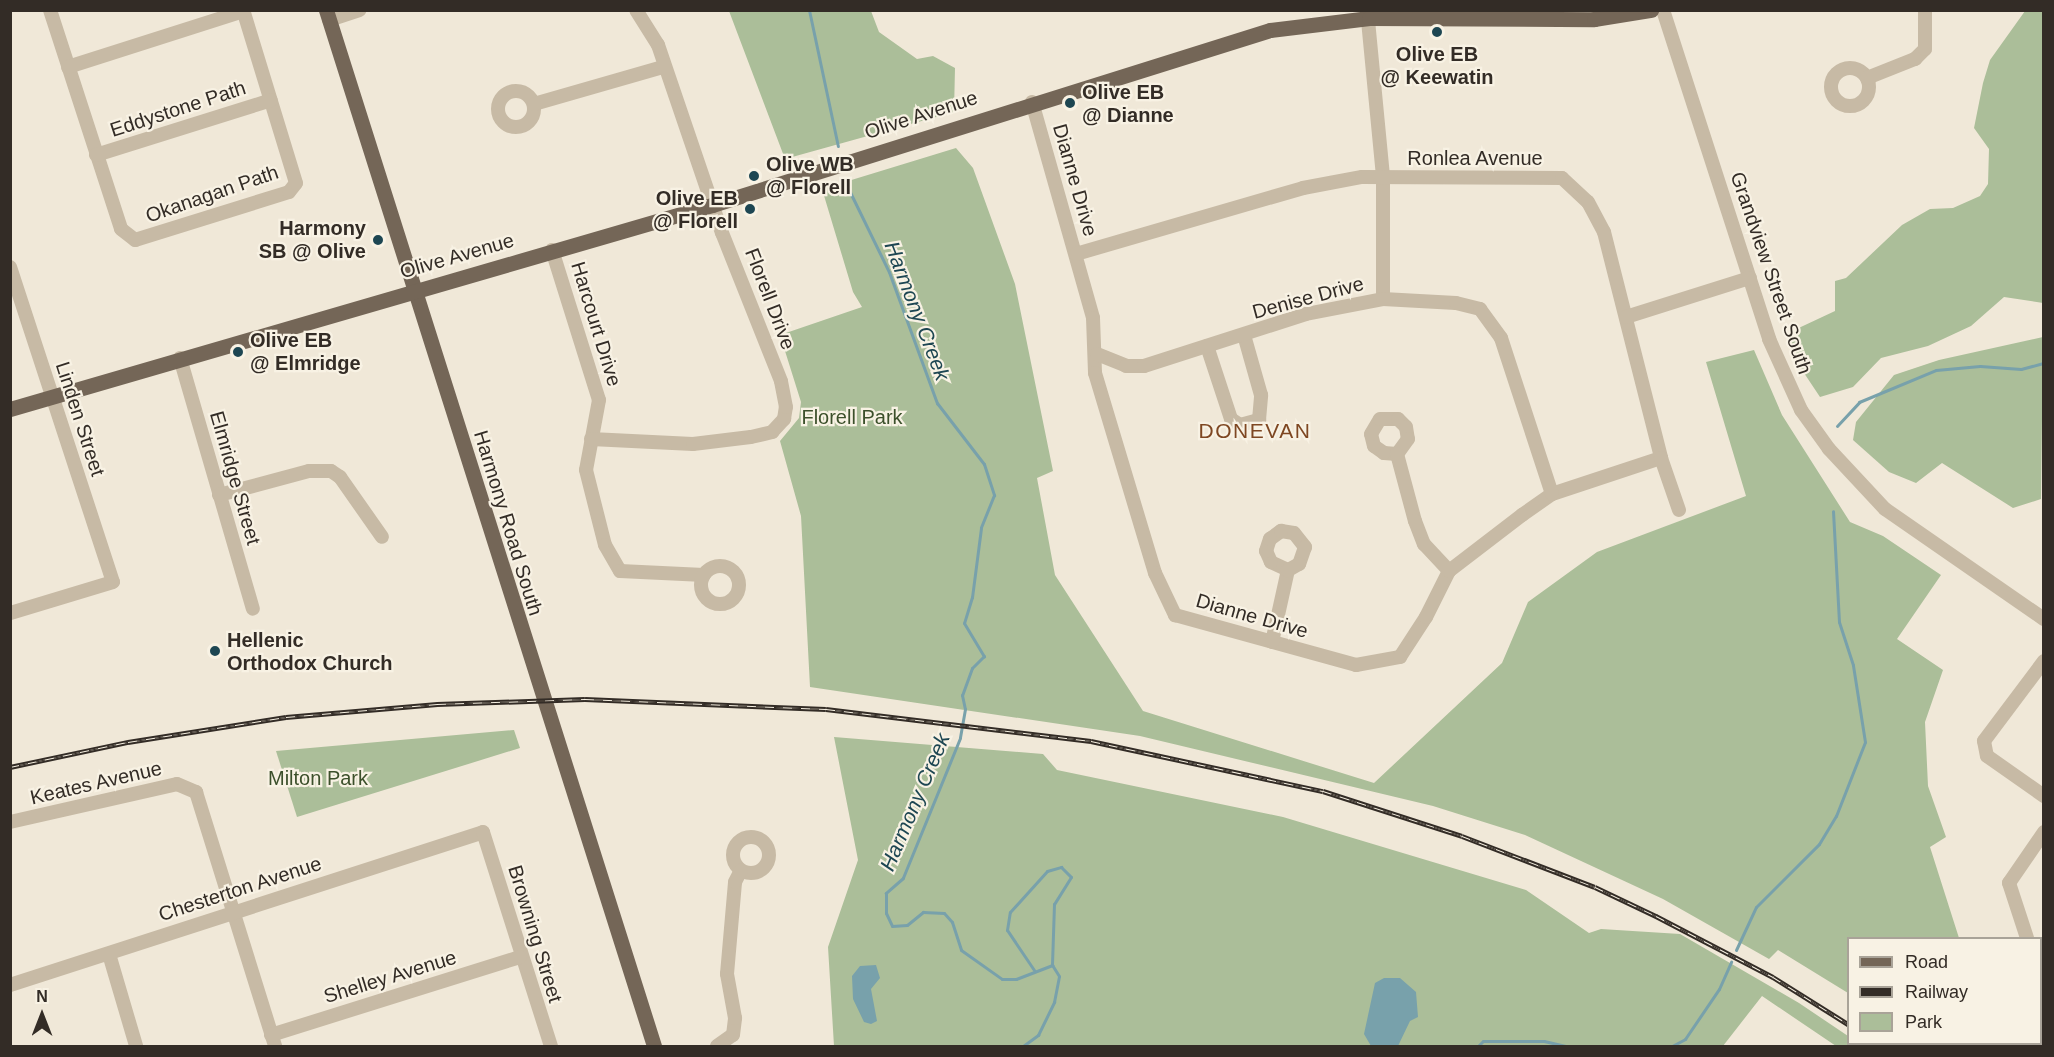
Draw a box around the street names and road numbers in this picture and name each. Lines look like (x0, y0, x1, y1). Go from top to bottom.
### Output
street label: Eddystone Path (107, 76, 249, 142)
street label: Olive Avenue (861, 85, 981, 145)
street label: Dianne Drive (1048, 121, 1102, 239)
street label: Ronlea Avenue (1407, 146, 1543, 170)
street label: Okanagan Path (142, 160, 282, 228)
street label: Grandview Street South (1725, 169, 1817, 377)
street label: Olive Avenue (397, 228, 517, 284)
street label: Florell Drive (740, 245, 800, 353)
street label: Harcourt Drive (566, 259, 626, 389)
street label: Denise Drive (1250, 272, 1366, 324)
street label: Linden Street (50, 359, 110, 479)
street label: Elmridge Street (204, 408, 266, 548)
street label: Harmony Road South (468, 428, 548, 618)
street label: Dianne Drive (1193, 589, 1311, 643)
street label: Keates Avenue (27, 756, 165, 810)
street label: Chesterton Avenue (155, 851, 325, 927)
street label: Browning Street (503, 862, 567, 1006)
street label: Shelley Avenue (320, 945, 460, 1009)

